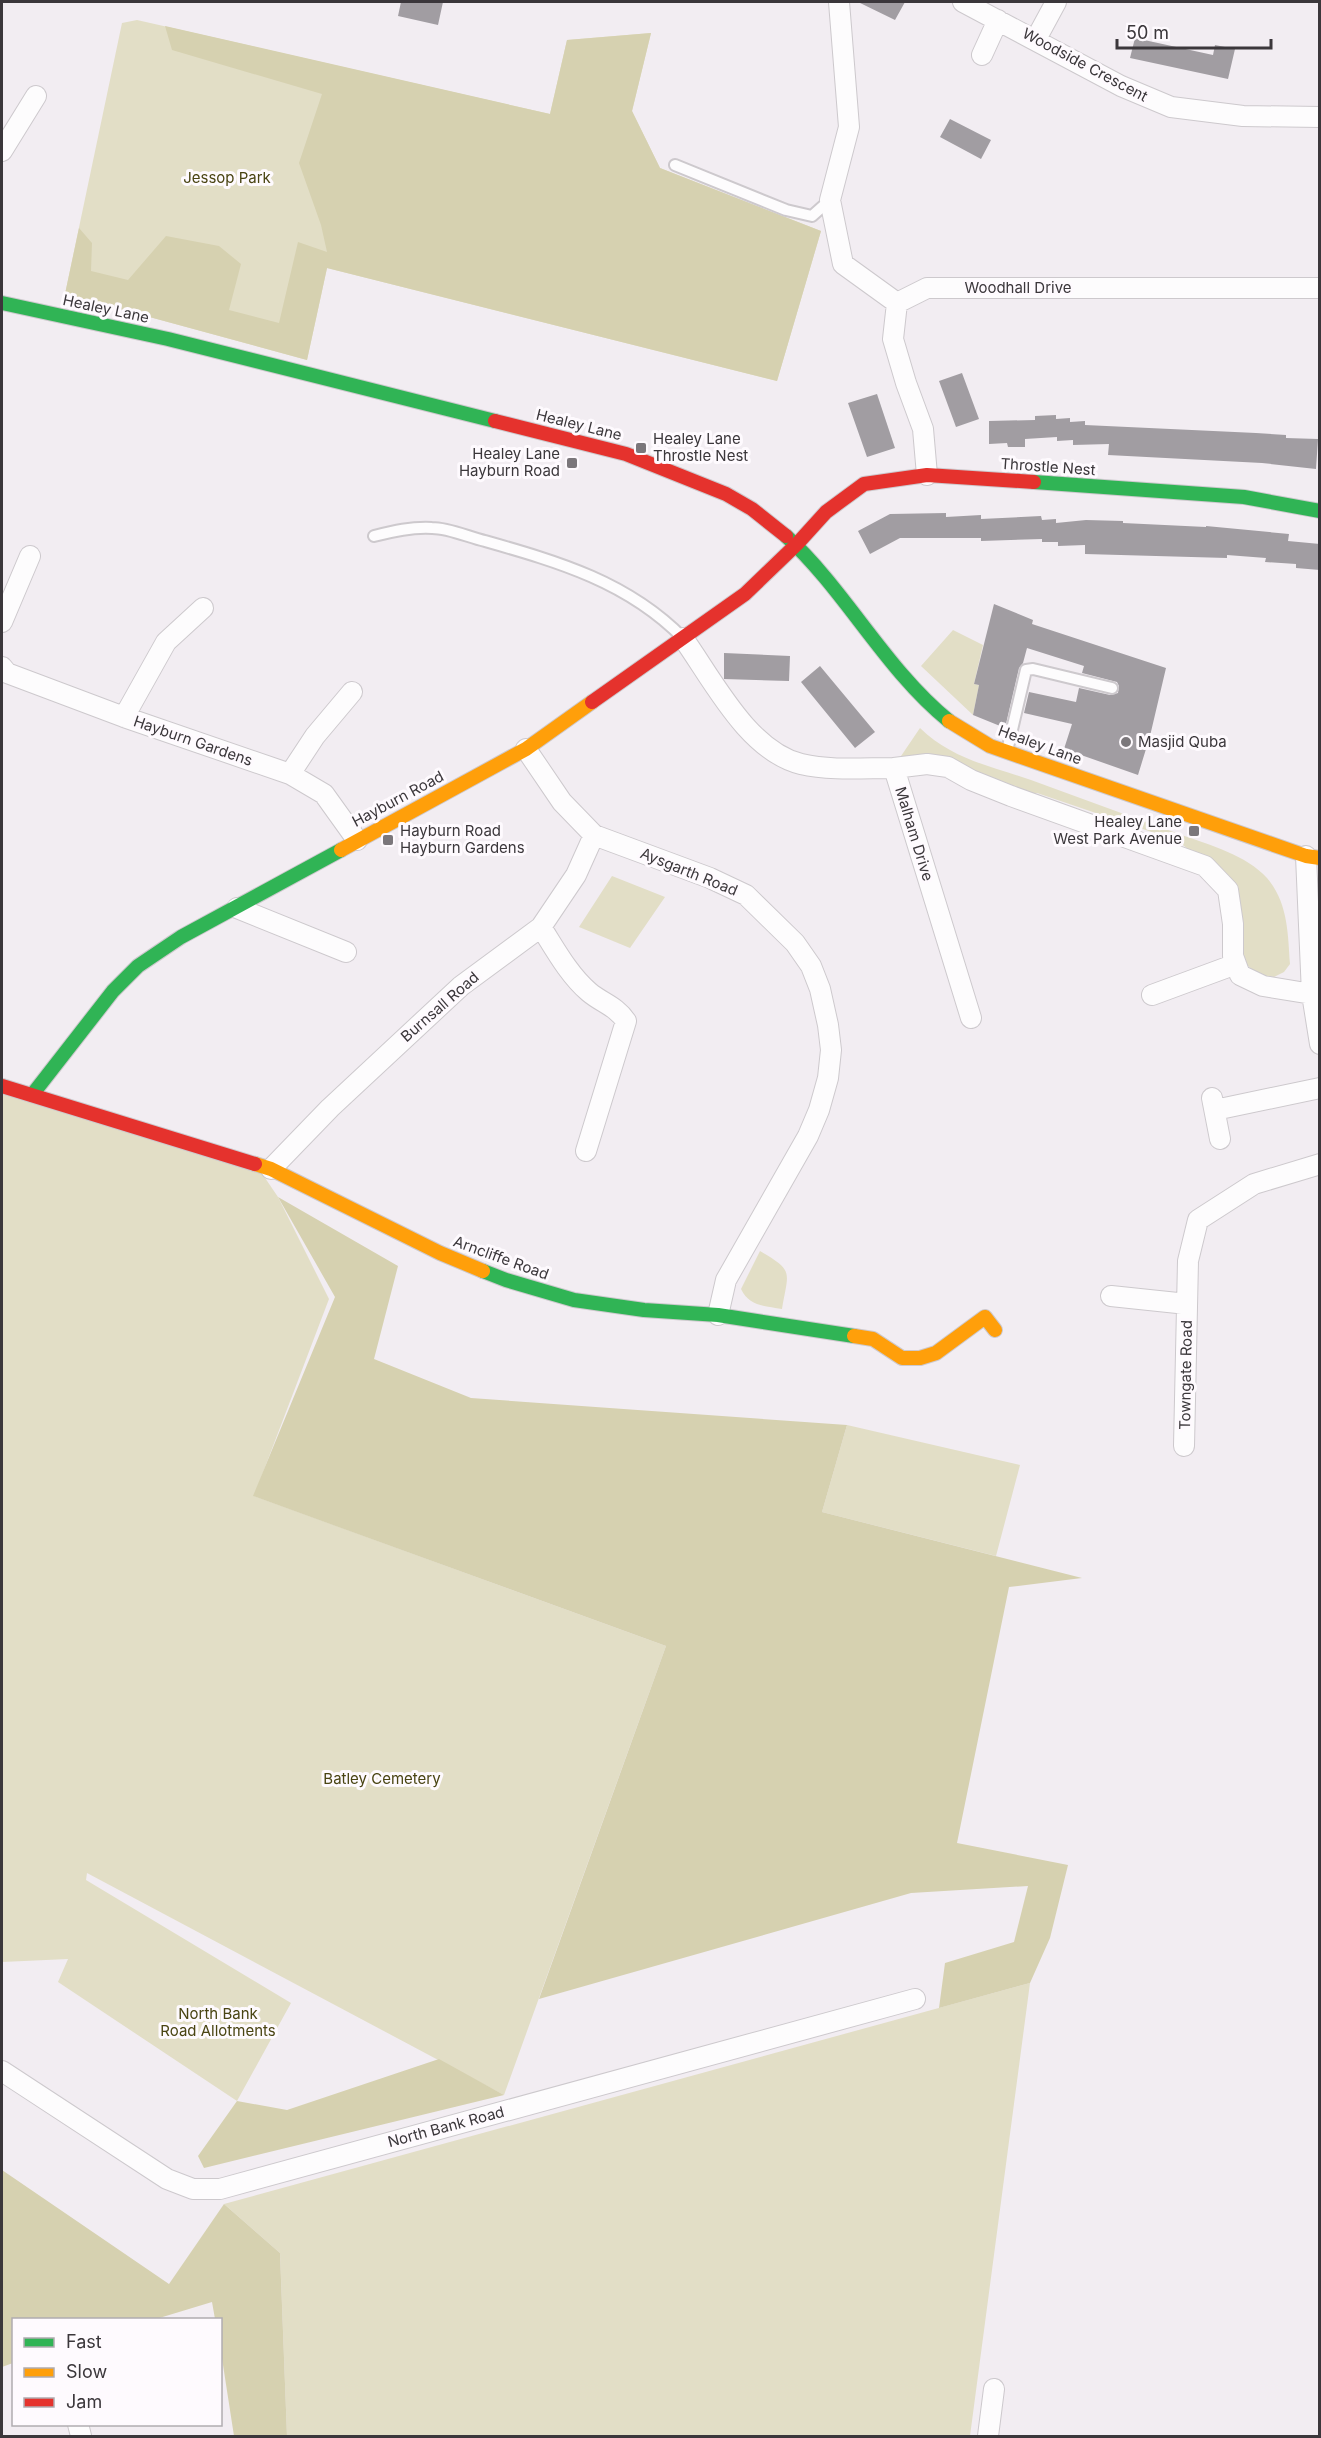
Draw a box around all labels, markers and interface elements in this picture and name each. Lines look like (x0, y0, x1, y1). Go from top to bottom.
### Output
scale bar (1117, 12, 1272, 50)
text: 50 m (1126, 22, 1169, 43)
street label: Woodside Crescent (1019, 24, 1151, 106)
park label: Jessop Park (183, 168, 272, 187)
street label: Woodhall Drive (964, 278, 1072, 297)
street label: Healey Lane (61, 290, 151, 327)
street label: Healey Lane (534, 405, 624, 444)
place label: Healey Lane Throstle Nest (653, 429, 748, 465)
marker: Healey Lane Throstle Nest (634, 441, 648, 455)
place label: Healey Lane Hayburn Road (459, 444, 560, 480)
street label: Throstle Nest (1000, 454, 1096, 479)
marker: Healey Lane Hayburn Road (565, 456, 579, 470)
street label: Hayburn Gardens (131, 711, 255, 770)
street label: Healey Lane (996, 721, 1085, 768)
place label: Masjid Quba (1138, 732, 1227, 751)
marker: Masjid Quba (1119, 735, 1133, 749)
street label: Hayburn Road (349, 766, 447, 831)
street label: Malham Drive (891, 784, 938, 883)
place label: Healey Lane West Park Avenue (1053, 812, 1182, 848)
place label: Hayburn Road Hayburn Gardens (400, 821, 525, 857)
marker: Healey Lane West Park Avenue (1187, 824, 1201, 838)
marker: Hayburn Road Hayburn Gardens (381, 833, 395, 847)
street label: Aysgarth Road (638, 843, 741, 900)
street label: Burnsall Road (397, 967, 483, 1046)
street label: Arncliffe Road (451, 1231, 551, 1284)
street label: Towngate Road (1175, 1320, 1196, 1430)
park label: Batley Cemetery (323, 1769, 441, 1788)
park label: North Bank Road Allotments (160, 2004, 276, 2040)
street label: North Bank Road (386, 2102, 506, 2151)
legend (12, 2318, 222, 2426)
text: Fast (66, 2331, 102, 2352)
text: Slow (66, 2361, 107, 2382)
text: Jam (66, 2391, 102, 2412)

